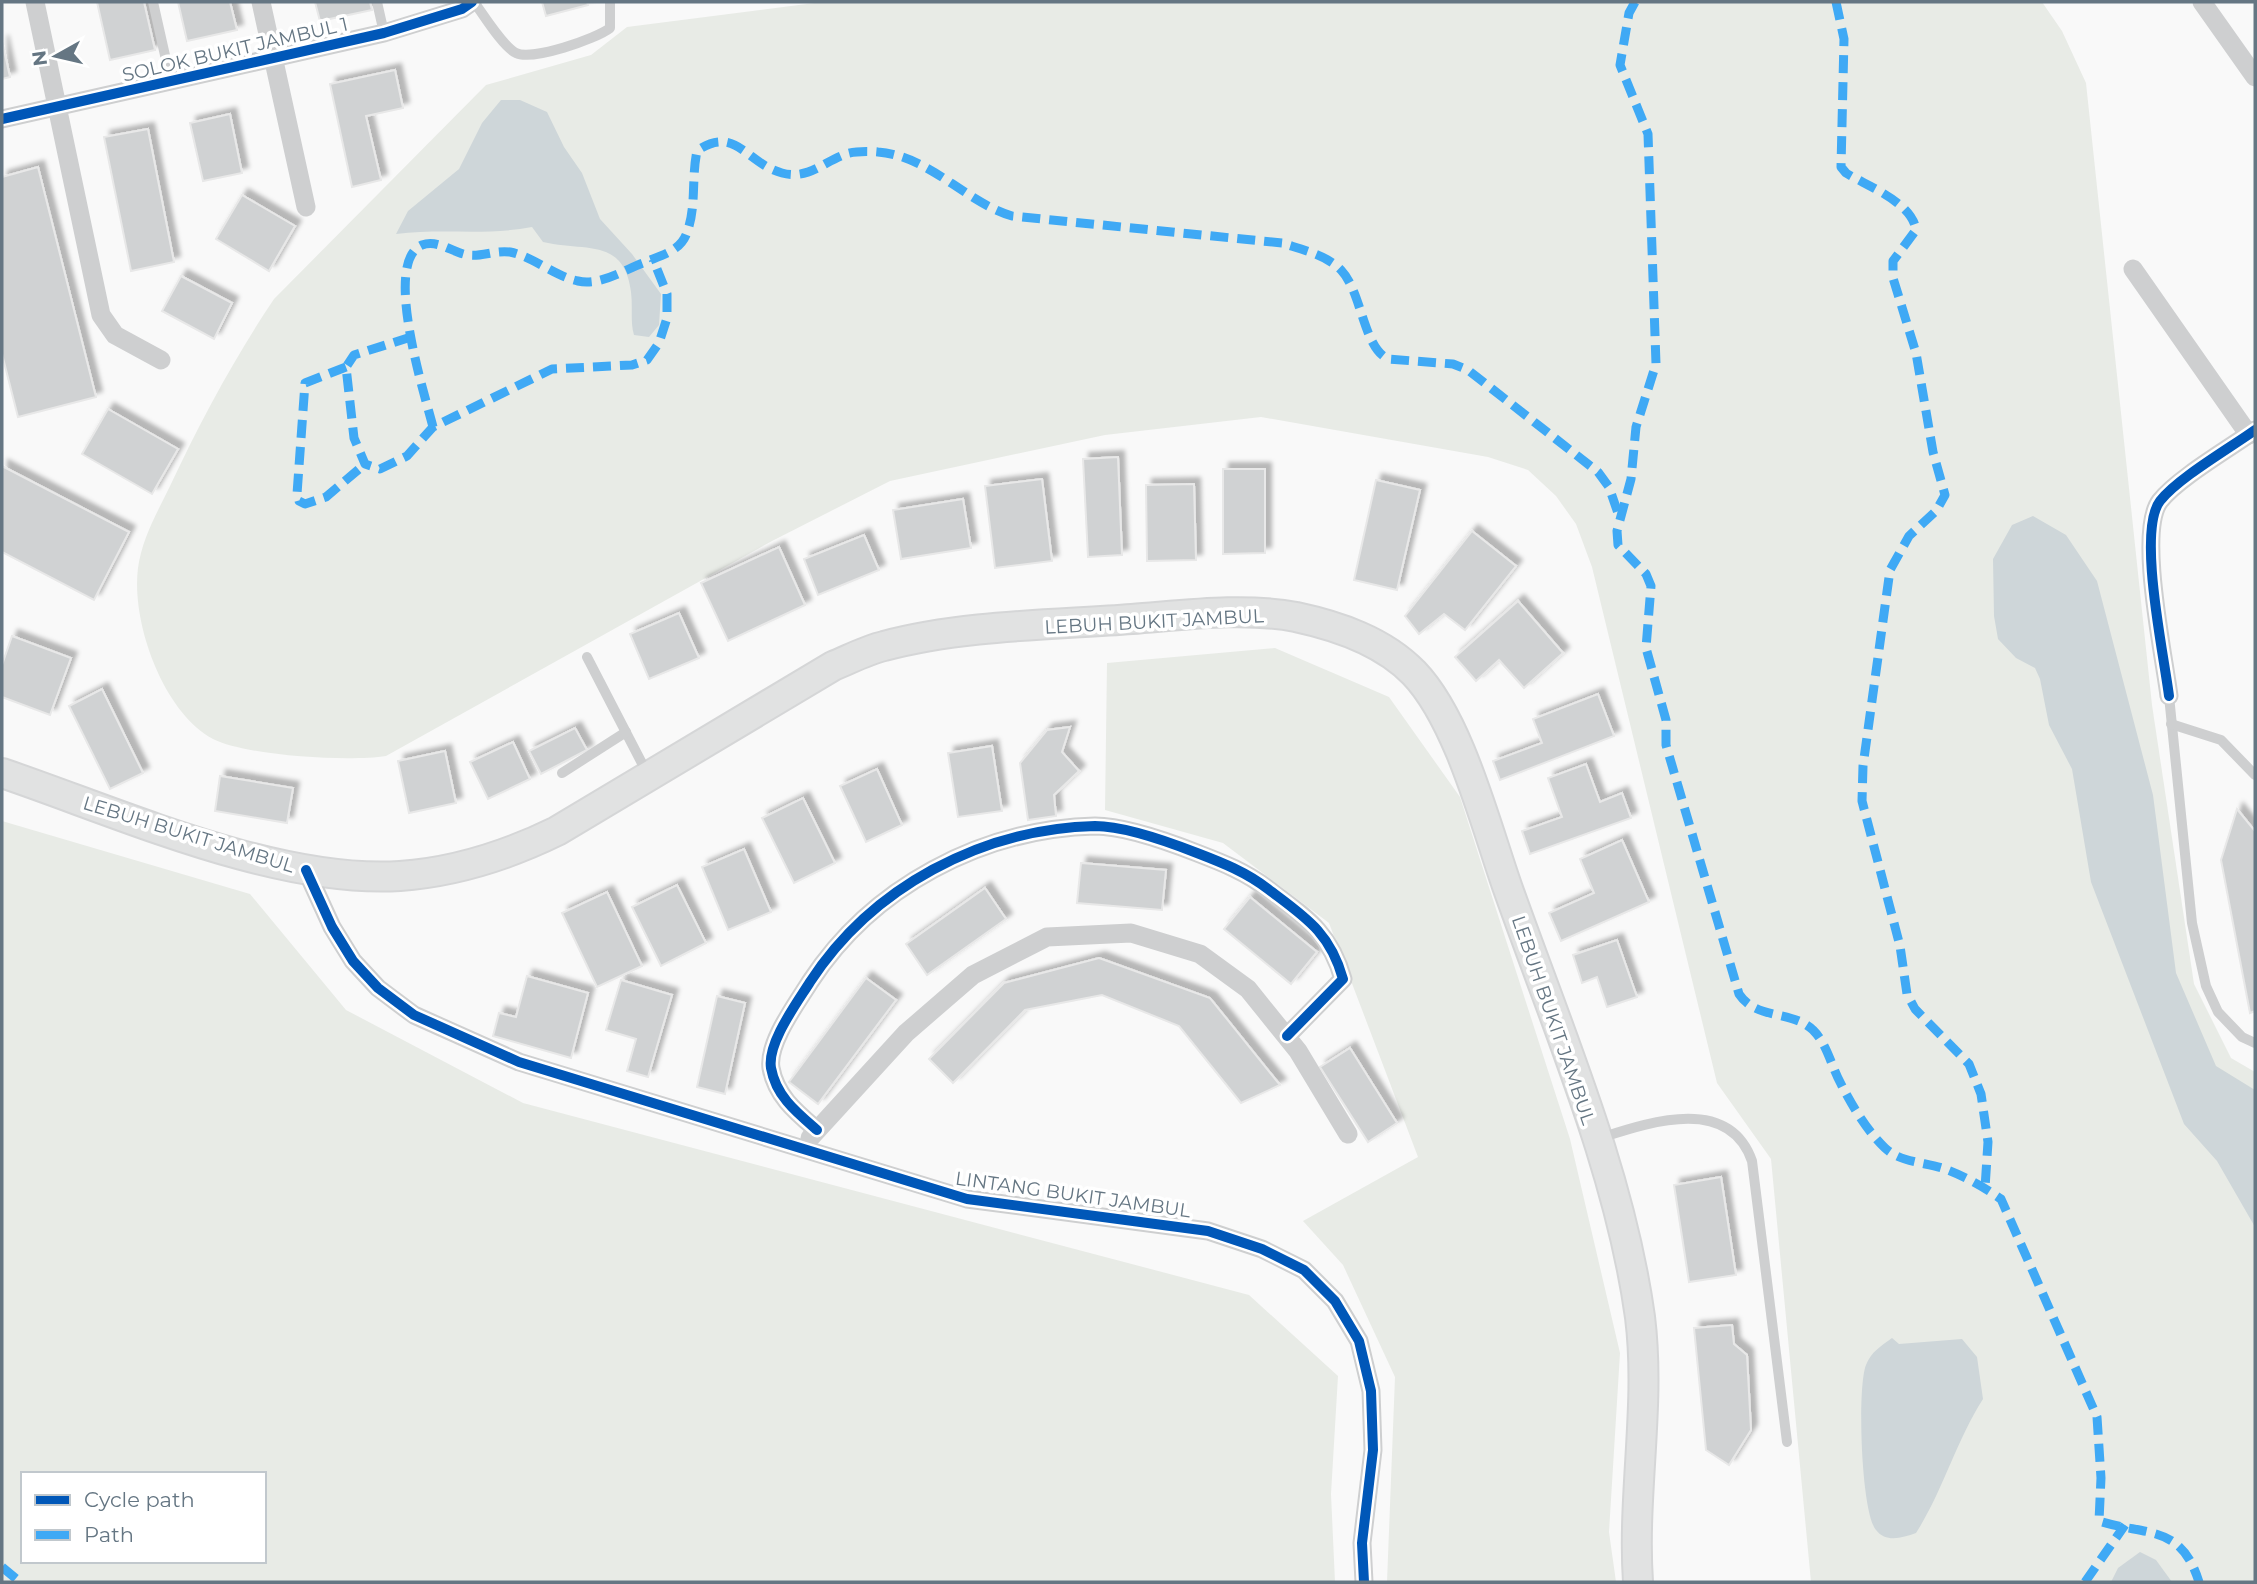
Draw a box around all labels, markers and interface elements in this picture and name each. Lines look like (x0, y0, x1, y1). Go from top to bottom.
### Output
street label: SOLOK BUKIT JAMBUL 1 (120, 12, 350, 87)
north arrow (21, 21, 91, 91)
text: N (27, 49, 52, 68)
street label: LEBUH BUKIT JAMBUL (1044, 604, 1265, 639)
street label: LEBUH BUKIT JAMBUL (80, 791, 298, 878)
street label: LEBUH BUKIT JAMBUL (1507, 913, 1600, 1129)
street label: LINTANG BUKIT JAMBUL (954, 1167, 1193, 1223)
legend (21, 1472, 266, 1563)
text: Cycle path (84, 1487, 195, 1512)
text: Path (84, 1522, 134, 1547)

